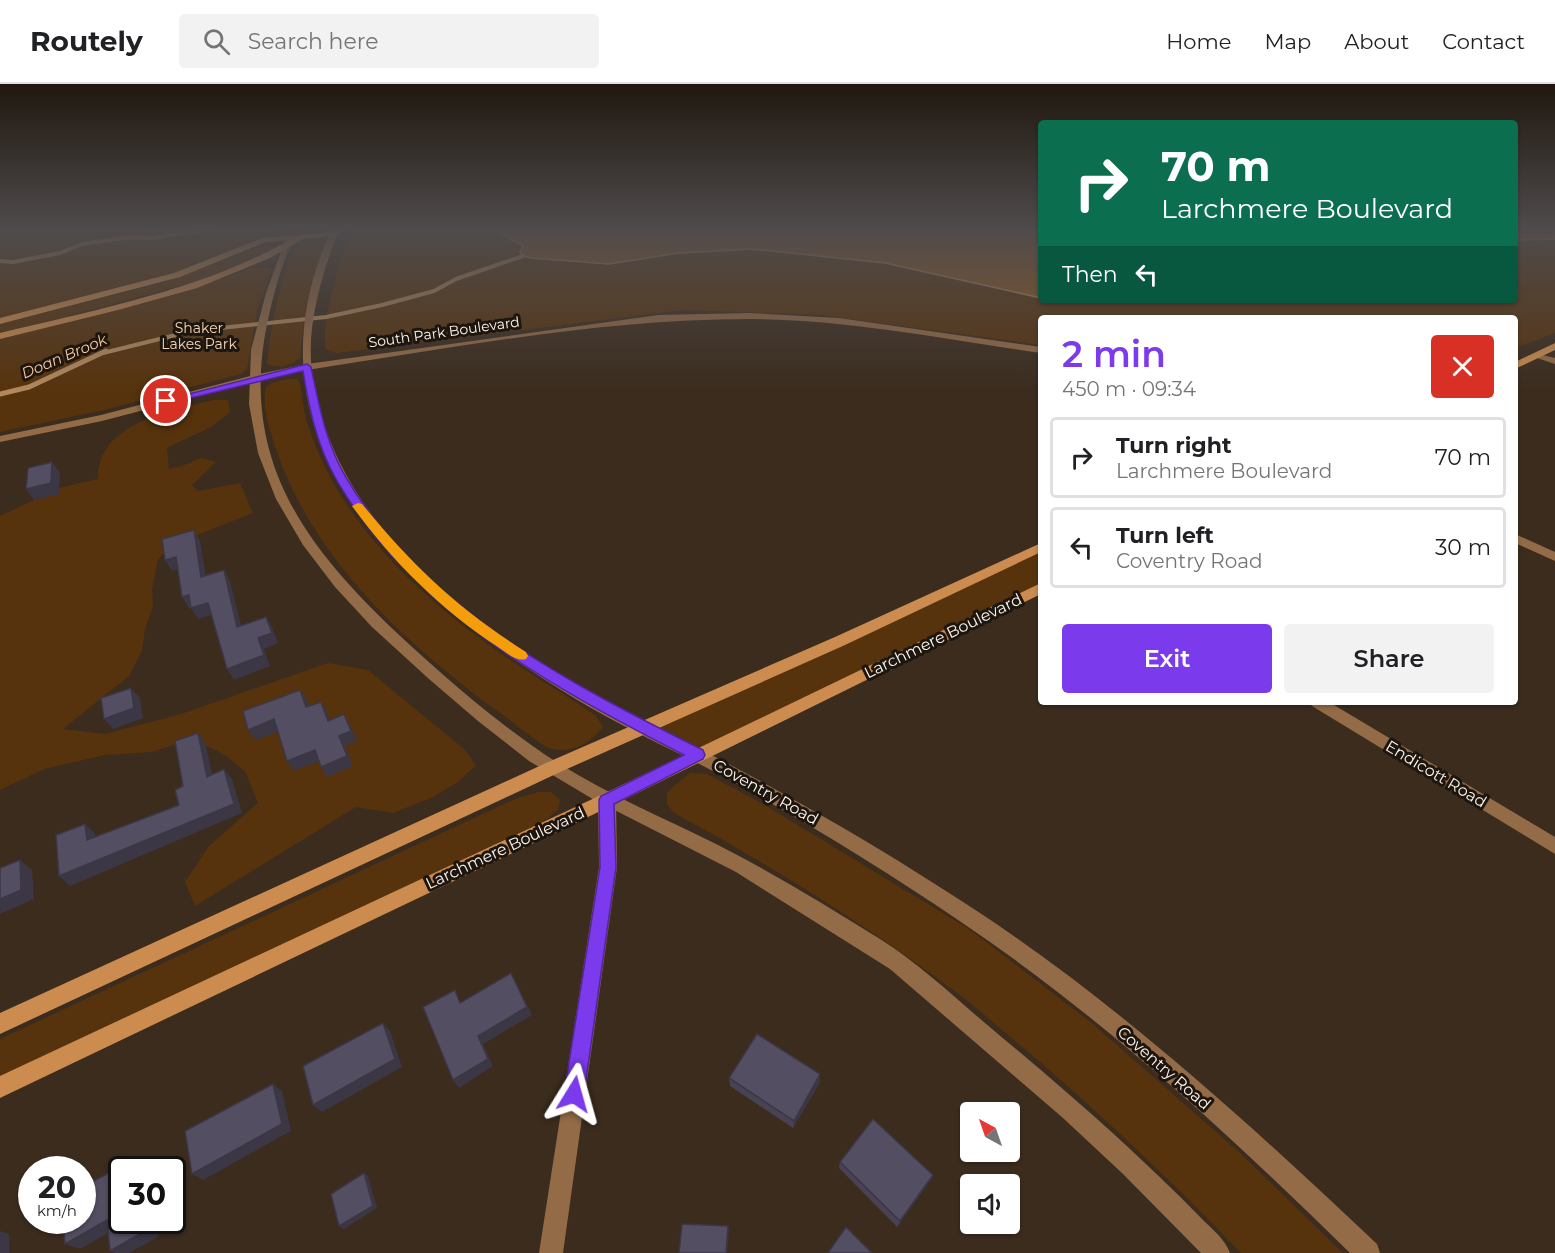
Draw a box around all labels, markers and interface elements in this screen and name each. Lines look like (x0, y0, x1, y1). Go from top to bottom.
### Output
search box (179, 14, 599, 68)
text: Routely (30, 24, 143, 58)
icon: search (200, 25, 233, 58)
text: Search here (248, 28, 379, 55)
text: Home (1166, 29, 1231, 54)
text: Map (1264, 29, 1311, 54)
text: About (1344, 29, 1409, 54)
text: Contact (1442, 29, 1525, 54)
text: 70 m (1161, 140, 1271, 192)
icon: right (1062, 144, 1140, 222)
text: Larchmere Boulevard (1161, 192, 1453, 225)
icon: left (1130, 258, 1163, 291)
text: Then (1062, 261, 1118, 288)
street label: South Park Boulevard (367, 312, 521, 352)
park label: Shaker Lakes Park (161, 319, 237, 353)
water label: Doan Brook (18, 329, 111, 383)
text: 2 min (1062, 332, 1166, 376)
button: close (1431, 335, 1494, 398)
pin (140, 375, 191, 426)
text: 450 m · 09:34 (1062, 377, 1196, 401)
icon: arrive (149, 384, 182, 417)
text: Turn right (1116, 432, 1231, 459)
icon: right (1065, 441, 1098, 474)
text: 70 m (1435, 444, 1491, 471)
text: Larchmere Boulevard (1116, 459, 1332, 483)
text: Turn left (1116, 522, 1214, 549)
icon: left (1065, 531, 1098, 564)
text: 30 m (1435, 534, 1491, 561)
text: Coventry Road (1116, 549, 1263, 573)
street label: Larchmere Boulevard (861, 590, 1025, 682)
button: Exit (1062, 624, 1272, 693)
button: Share (1284, 624, 1494, 693)
street label: Endicott Road (1382, 736, 1490, 812)
street label: Coventry Road (710, 755, 822, 829)
street label: Larchmere Boulevard (423, 803, 587, 893)
street label: Coventry Road (1114, 1022, 1214, 1114)
position arrow (542, 1062, 606, 1126)
north arrow (960, 1102, 1020, 1162)
map controls (960, 1102, 1020, 1234)
speed limit sign: 30 (108, 1156, 186, 1234)
text: 20 (38, 1169, 76, 1206)
button: sound (960, 1174, 1020, 1234)
text: km/h (37, 1201, 77, 1220)

